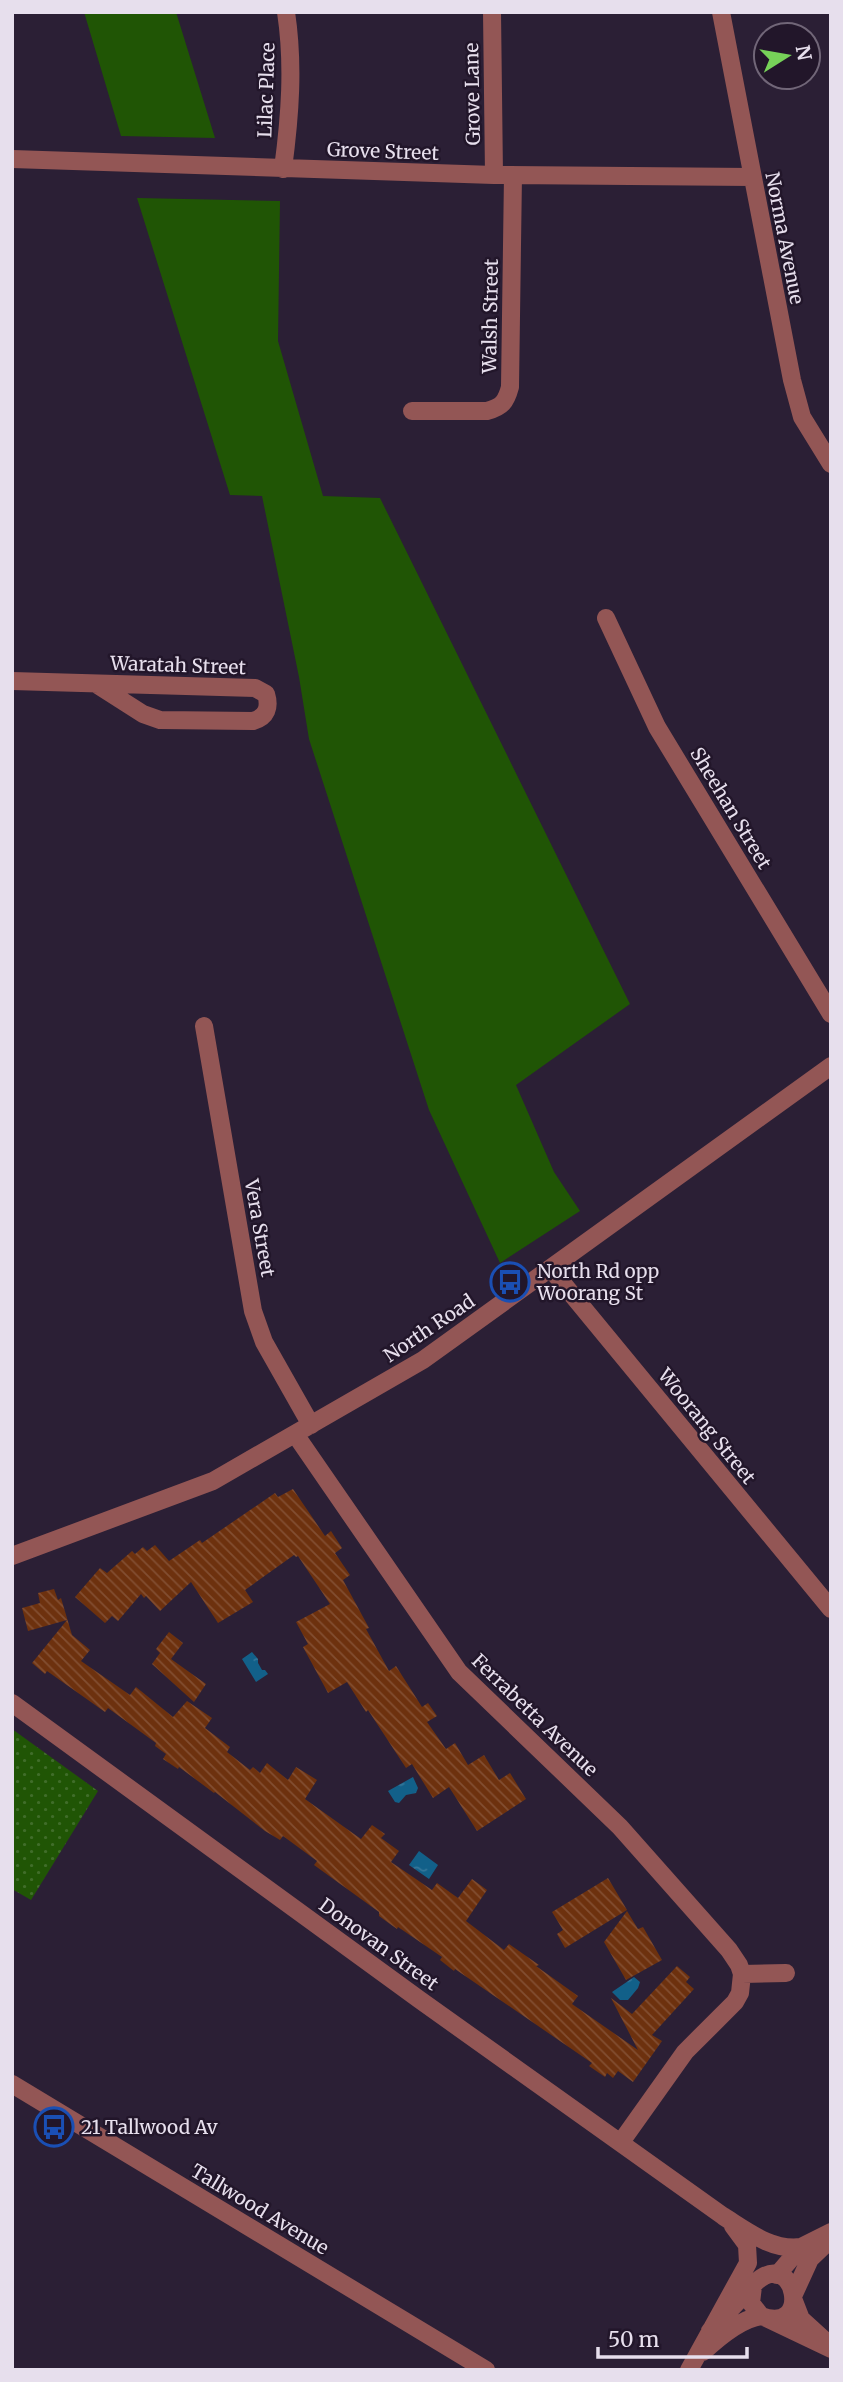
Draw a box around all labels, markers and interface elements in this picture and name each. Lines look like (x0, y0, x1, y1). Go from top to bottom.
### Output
north arrow (752, 21, 822, 91)
street label: Lilac Place (252, 42, 280, 138)
street label: Grove Lane (459, 42, 485, 146)
text: N (790, 43, 817, 62)
street label: Grove Street (327, 137, 440, 165)
street label: Norma Avenue (760, 170, 810, 306)
street label: Walsh Street (477, 258, 503, 375)
street label: Waratah Street (109, 651, 247, 679)
street label: Sheehan Street (685, 743, 777, 874)
street label: Vera Street (239, 1176, 281, 1279)
place label: North Rd opp Woorang St (536, 1259, 659, 1305)
bus stop icon: North Rd opp Woorang St (489, 1261, 531, 1303)
street label: North Road (379, 1289, 479, 1367)
street label: Woorang Street (652, 1363, 761, 1489)
street label: Ferrabetta Avenue (467, 1649, 603, 1781)
street label: Donovan Street (315, 1893, 444, 1996)
bus stop icon: 21 Tallwood Av (33, 2106, 75, 2148)
place label: 21 Tallwood Av (81, 2115, 218, 2139)
street label: Tallwood Avenue (187, 2158, 333, 2260)
scale bar (598, 2316, 747, 2360)
text: 50 m (608, 2326, 659, 2353)

